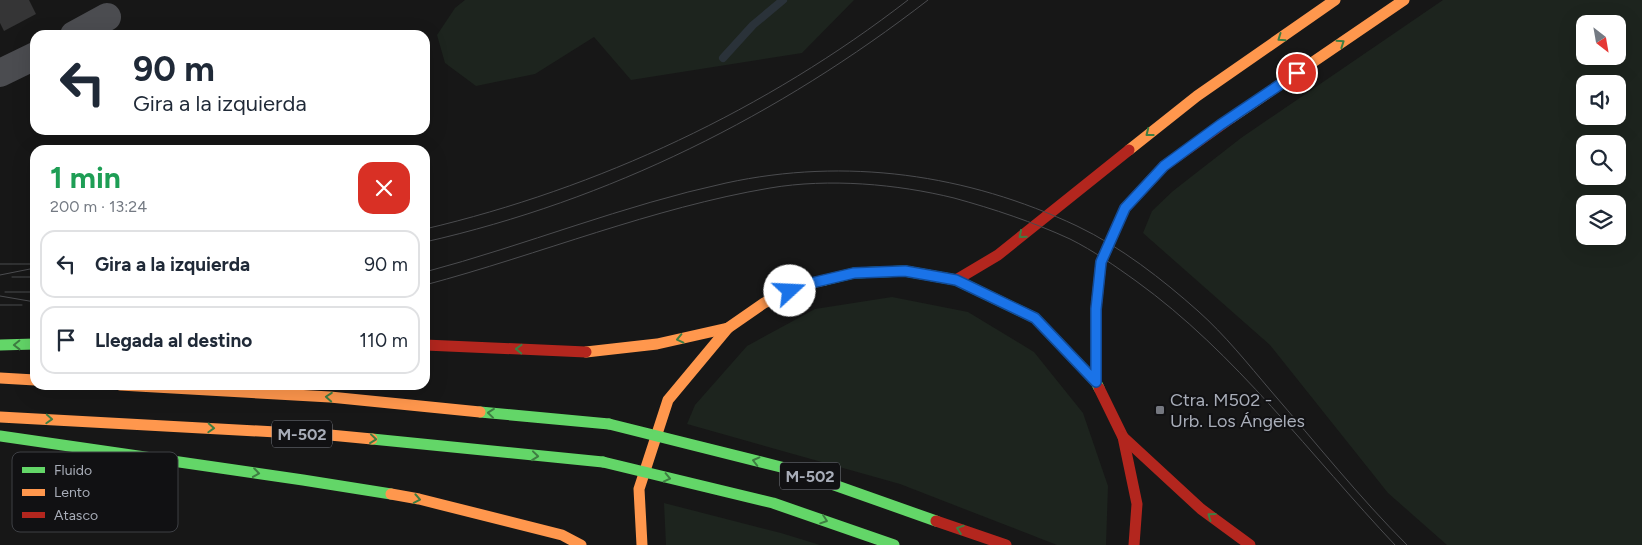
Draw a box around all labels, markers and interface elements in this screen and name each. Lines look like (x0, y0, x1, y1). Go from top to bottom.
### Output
north arrow (1576, 15, 1626, 65)
map controls (1576, 15, 1626, 245)
one-way arrow (1277, 32, 1286, 41)
one-way arrow (1335, 40, 1344, 49)
text: 90 m (133, 48, 215, 90)
icon: left (50, 50, 115, 115)
pin (1276, 52, 1318, 94)
icon: arrive (1283, 59, 1311, 87)
button: sound (1576, 75, 1626, 125)
text: Gira a la izquierda (133, 90, 307, 117)
one-way arrow (1146, 128, 1155, 136)
button: search (1576, 135, 1626, 185)
text: 1 min (50, 159, 121, 196)
button: close (358, 162, 410, 214)
button: layers (1576, 195, 1626, 245)
text: 200 m · 13:24 (50, 197, 147, 216)
one-way arrow (1019, 229, 1028, 238)
icon: left (52, 250, 80, 278)
text: Gira a la izquierda (95, 253, 250, 276)
text: 90 m (364, 253, 408, 276)
position arrow (763, 264, 815, 316)
icon: arrive (52, 326, 80, 354)
text: Llegada al destino (95, 329, 252, 352)
text: 110 m (359, 329, 408, 352)
one-way arrow (676, 333, 685, 344)
one-way arrow (13, 339, 21, 350)
one-way arrow (514, 343, 522, 354)
place label: Ctra. M502 - Urb. Los Ángeles (1170, 389, 1305, 432)
one-way arrow (325, 392, 333, 403)
marker: Ctra. M502 - Urb. Los Ángeles (1154, 404, 1166, 416)
one-way arrow (487, 407, 495, 418)
one-way arrow (45, 414, 53, 425)
road number: M-502 (272, 420, 332, 448)
one-way arrow (207, 423, 215, 434)
one-way arrow (369, 434, 377, 445)
one-way arrow (531, 450, 539, 461)
legend (12, 452, 178, 532)
one-way arrow (752, 456, 761, 467)
text: Fluido (54, 462, 92, 479)
road number: M-502 (780, 462, 840, 490)
one-way arrow (252, 467, 260, 478)
one-way arrow (663, 472, 672, 483)
text: Lento (54, 484, 90, 501)
one-way arrow (412, 493, 421, 504)
text: Atasco (54, 507, 98, 524)
one-way arrow (1207, 513, 1217, 522)
one-way arrow (819, 515, 828, 525)
one-way arrow (956, 525, 965, 535)

